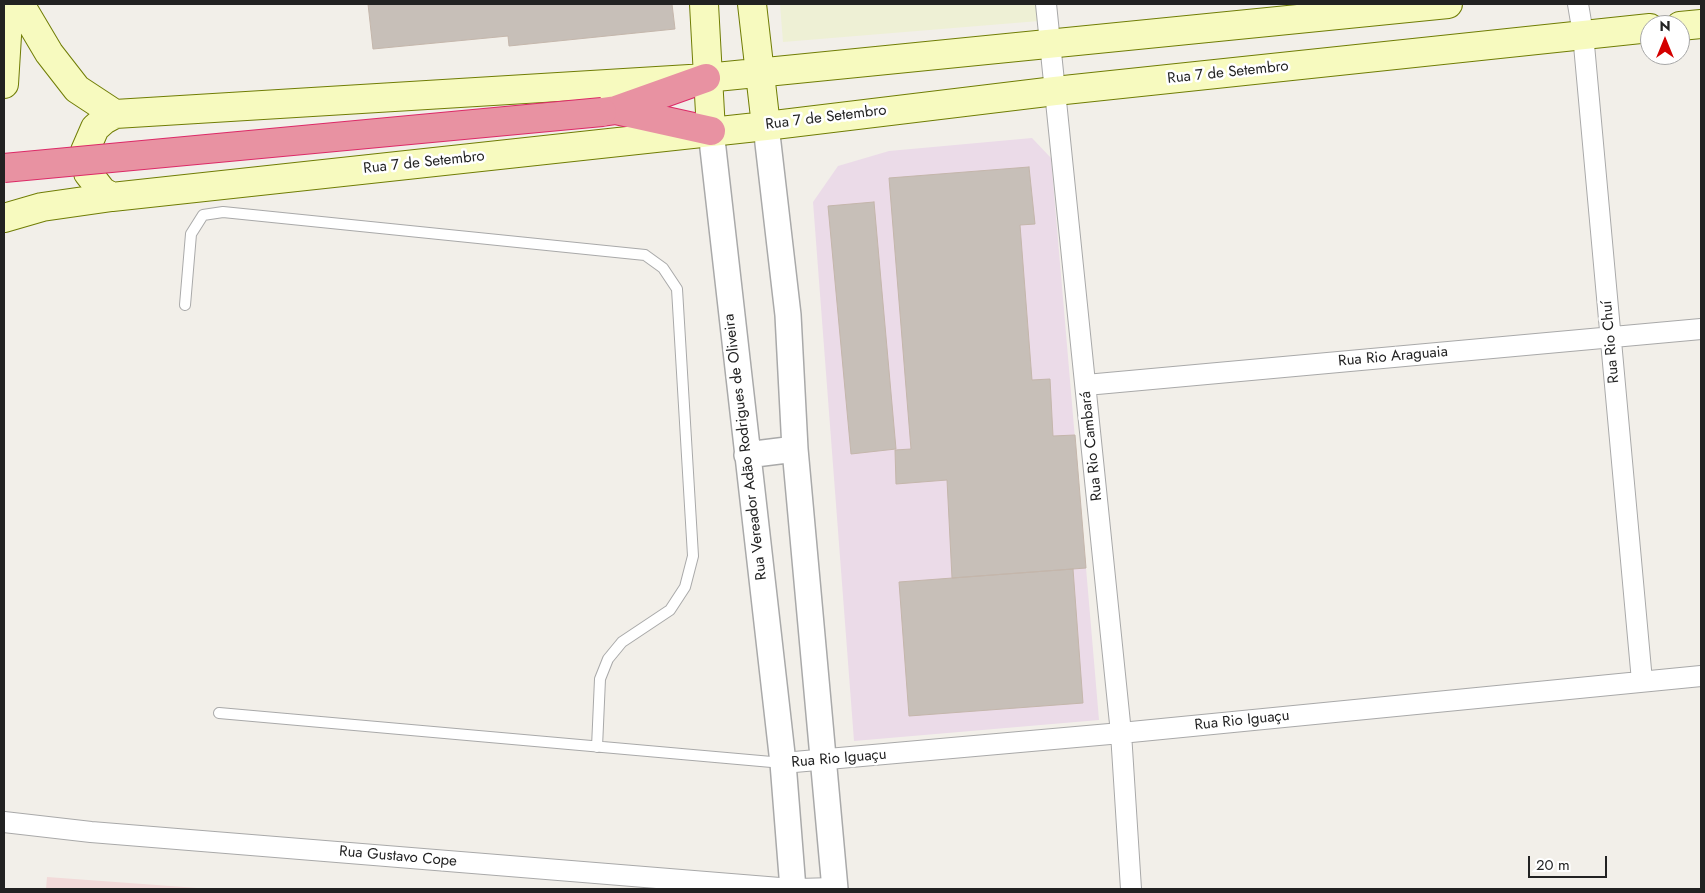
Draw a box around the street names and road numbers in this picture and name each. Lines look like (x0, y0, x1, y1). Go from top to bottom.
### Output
street label: Rua 7 de Setembro (1167, 58, 1289, 88)
street label: Rua 7 de Setembro (764, 102, 888, 134)
street label: Rua 7 de Setembro (363, 148, 485, 178)
street label: Rua Rio Chuí (1598, 300, 1624, 384)
street label: Rua Vereador Adão Rodrigues de Oliveira (721, 313, 771, 581)
street label: Rua Rio Araguaia (1337, 343, 1449, 371)
street label: Rua Rio Cambará (1077, 390, 1107, 502)
street label: Rua Rio Iguaçu (1194, 707, 1290, 735)
street label: Rua Rio Iguaçu (791, 746, 887, 772)
street label: Rua Gustavo Cope (338, 843, 458, 871)

